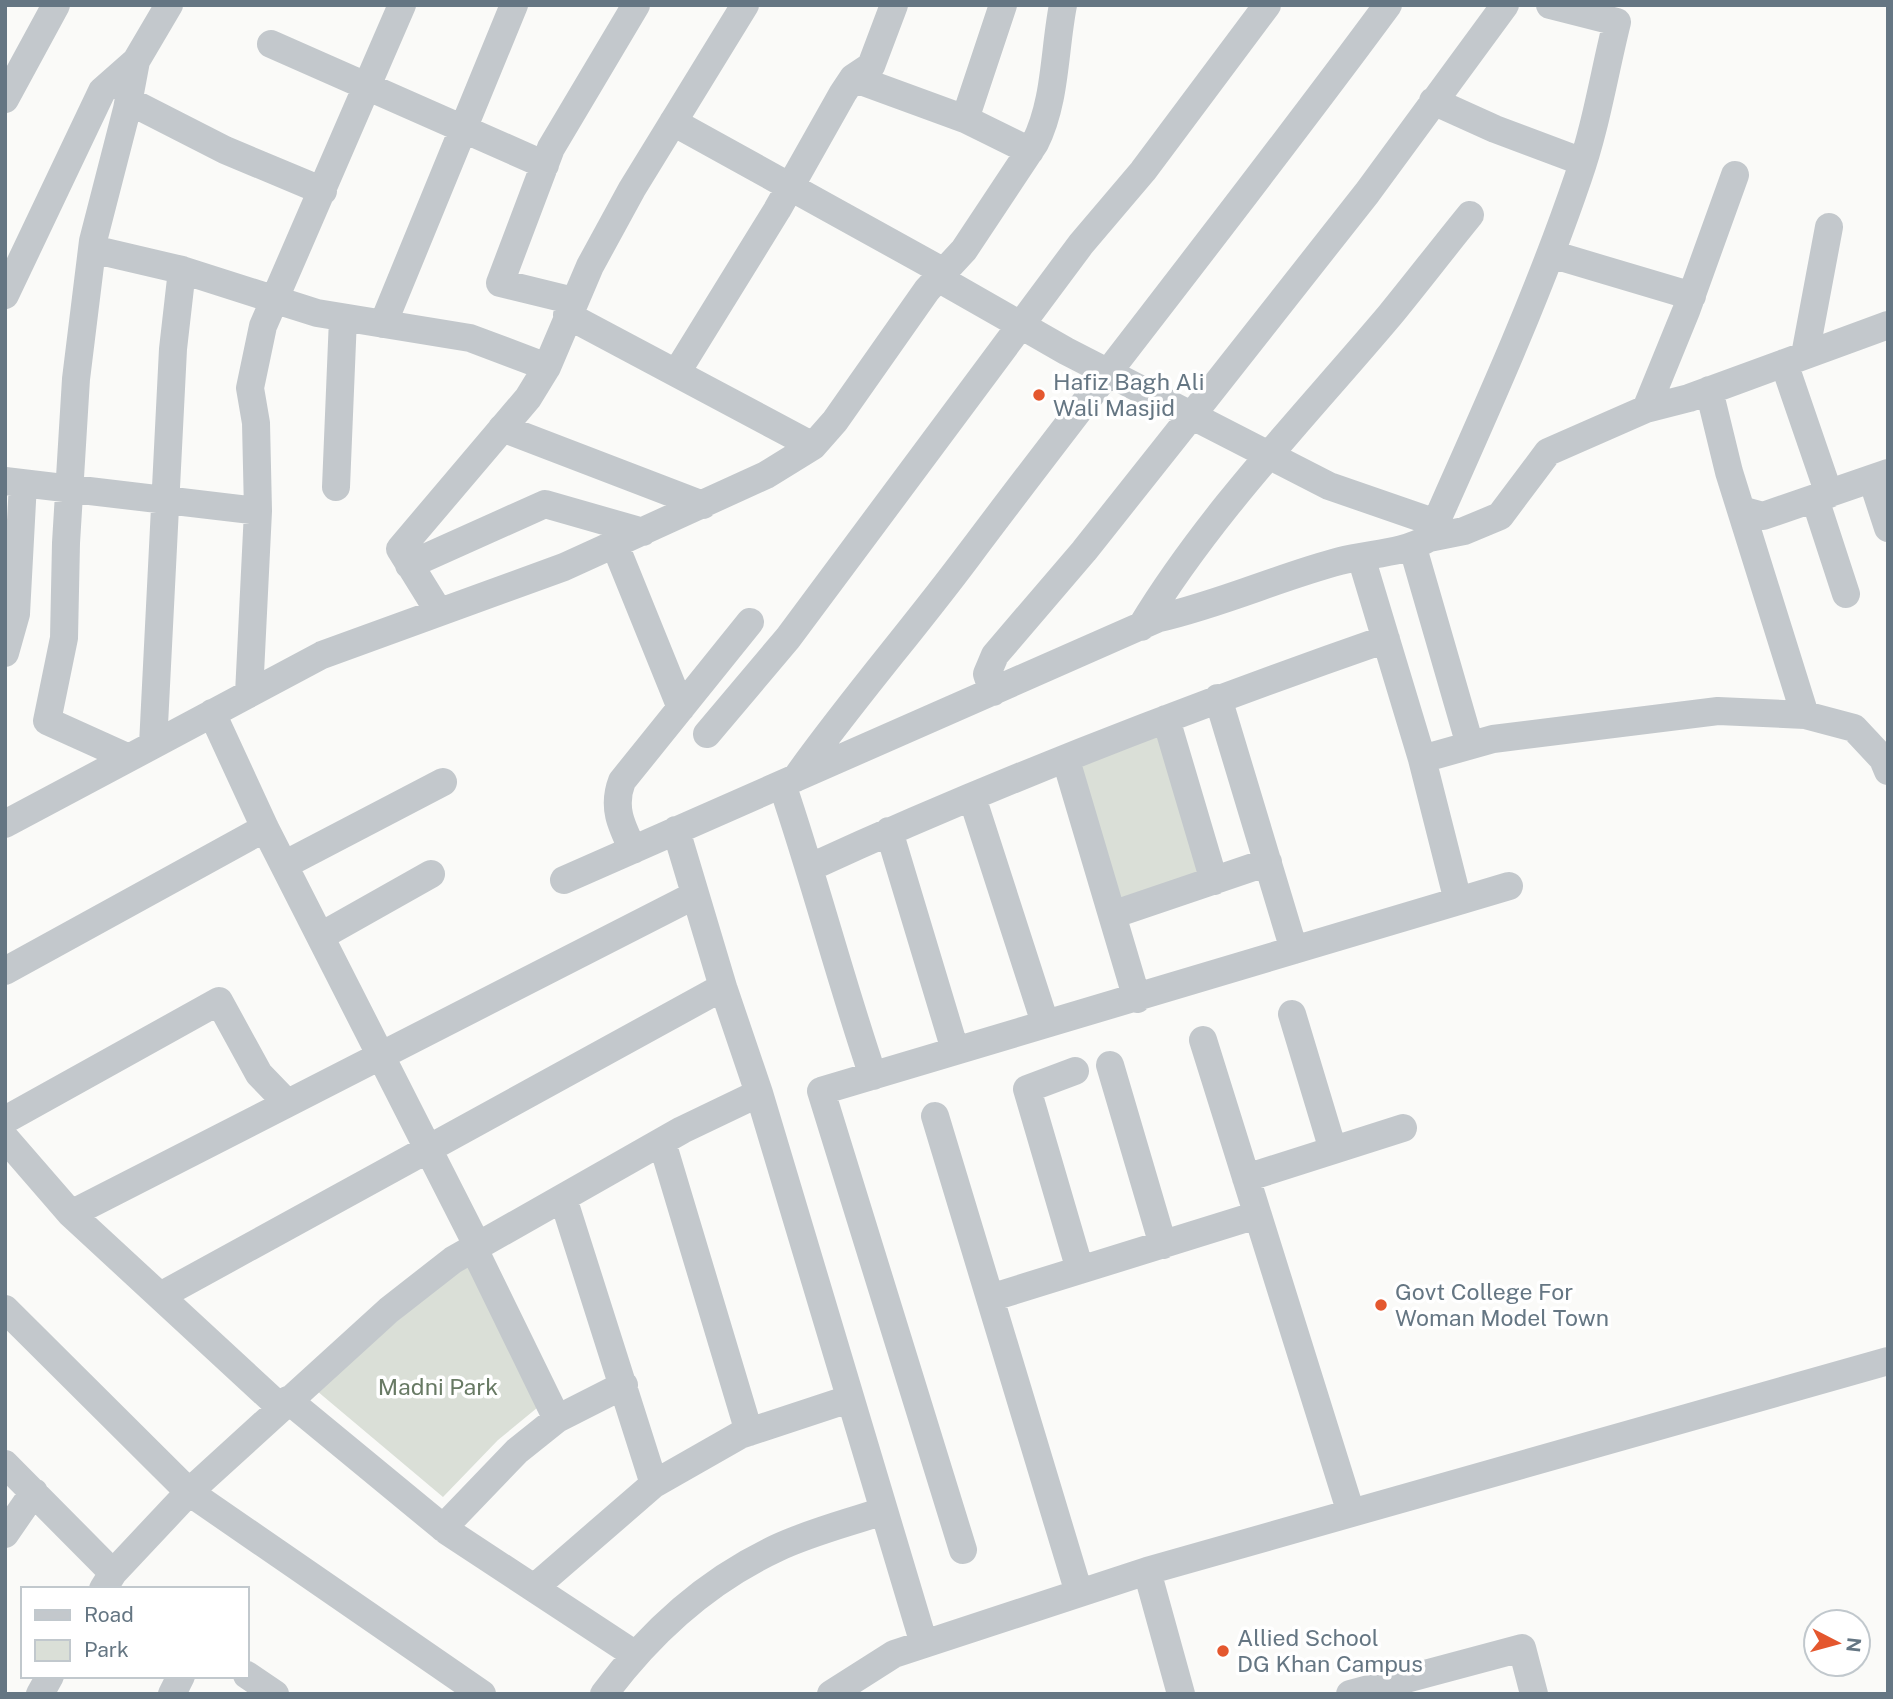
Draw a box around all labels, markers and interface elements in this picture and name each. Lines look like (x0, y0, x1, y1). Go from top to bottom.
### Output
place label: Hafiz Bagh Ali Wali Masjid (1053, 368, 1204, 421)
marker: Hafiz Bagh Ali Wali Masjid (1031, 387, 1047, 403)
place label: Govt College For Woman Model Town (1395, 1278, 1609, 1331)
marker: Govt College For Woman Model Town (1373, 1297, 1389, 1313)
park label: Madni Park (378, 1373, 498, 1400)
legend (21, 1587, 248, 1678)
text: Road (84, 1602, 134, 1627)
north arrow (1802, 1608, 1872, 1678)
place label: Allied School DG Khan Campus (1237, 1624, 1423, 1677)
text: N (1842, 1636, 1866, 1653)
text: Park (84, 1637, 129, 1662)
marker: Allied School DG Khan Campus (1215, 1643, 1231, 1659)

